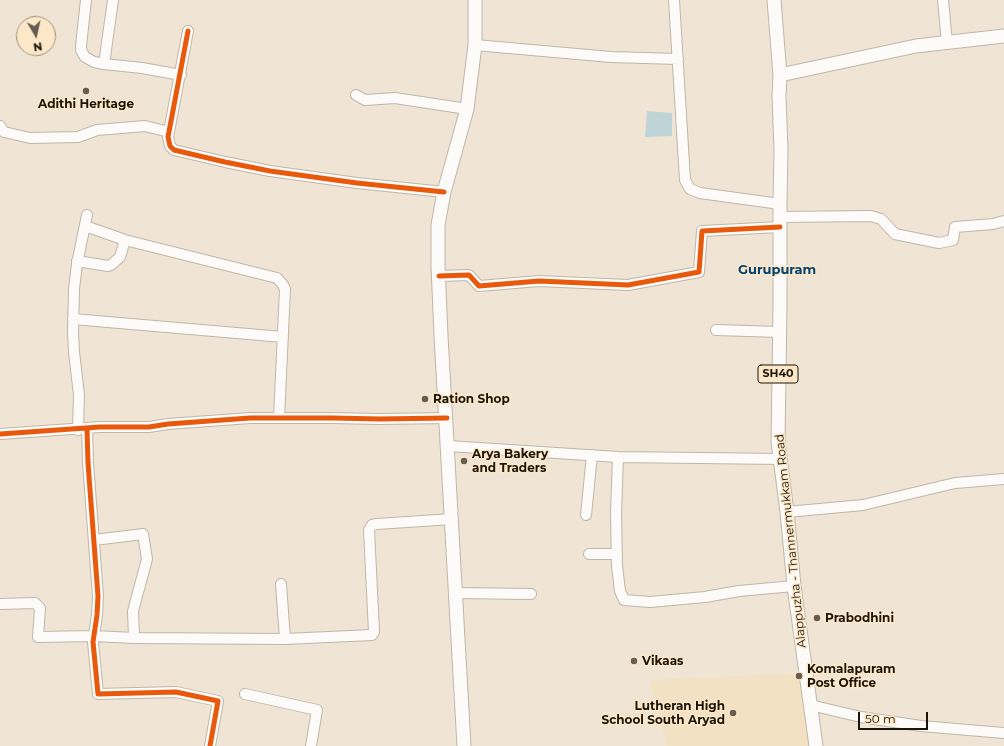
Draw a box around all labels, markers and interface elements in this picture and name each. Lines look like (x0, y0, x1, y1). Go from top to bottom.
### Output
north arrow (16, 16, 56, 56)
text: N (32, 39, 43, 54)
marker: Adithi Heritage (81, 86, 91, 96)
place label: Adithi Heritage (38, 97, 134, 111)
district label: Gurupuram (738, 262, 816, 278)
road number: SH40 (758, 365, 798, 383)
place label: Ration Shop (433, 392, 510, 406)
marker: Ration Shop (420, 394, 430, 404)
street label: Alappuzha - Thannermukkam Road (773, 433, 809, 649)
place label: Arya Bakery and Traders (472, 447, 548, 475)
marker: Arya Bakery and Traders (459, 456, 469, 466)
place label: Prabodhini (825, 611, 894, 625)
marker: Prabodhini (812, 613, 822, 623)
place label: Vikaas (642, 654, 683, 668)
marker: Vikaas (629, 656, 639, 666)
place label: Komalapuram Post Office (807, 662, 896, 690)
marker: Komalapuram Post Office (794, 671, 804, 681)
place label: Lutheran High School South Aryad (602, 699, 725, 727)
scale bar (860, 704, 930, 730)
marker: Lutheran High School South Aryad (728, 708, 738, 718)
text: 50 m (865, 711, 896, 726)

